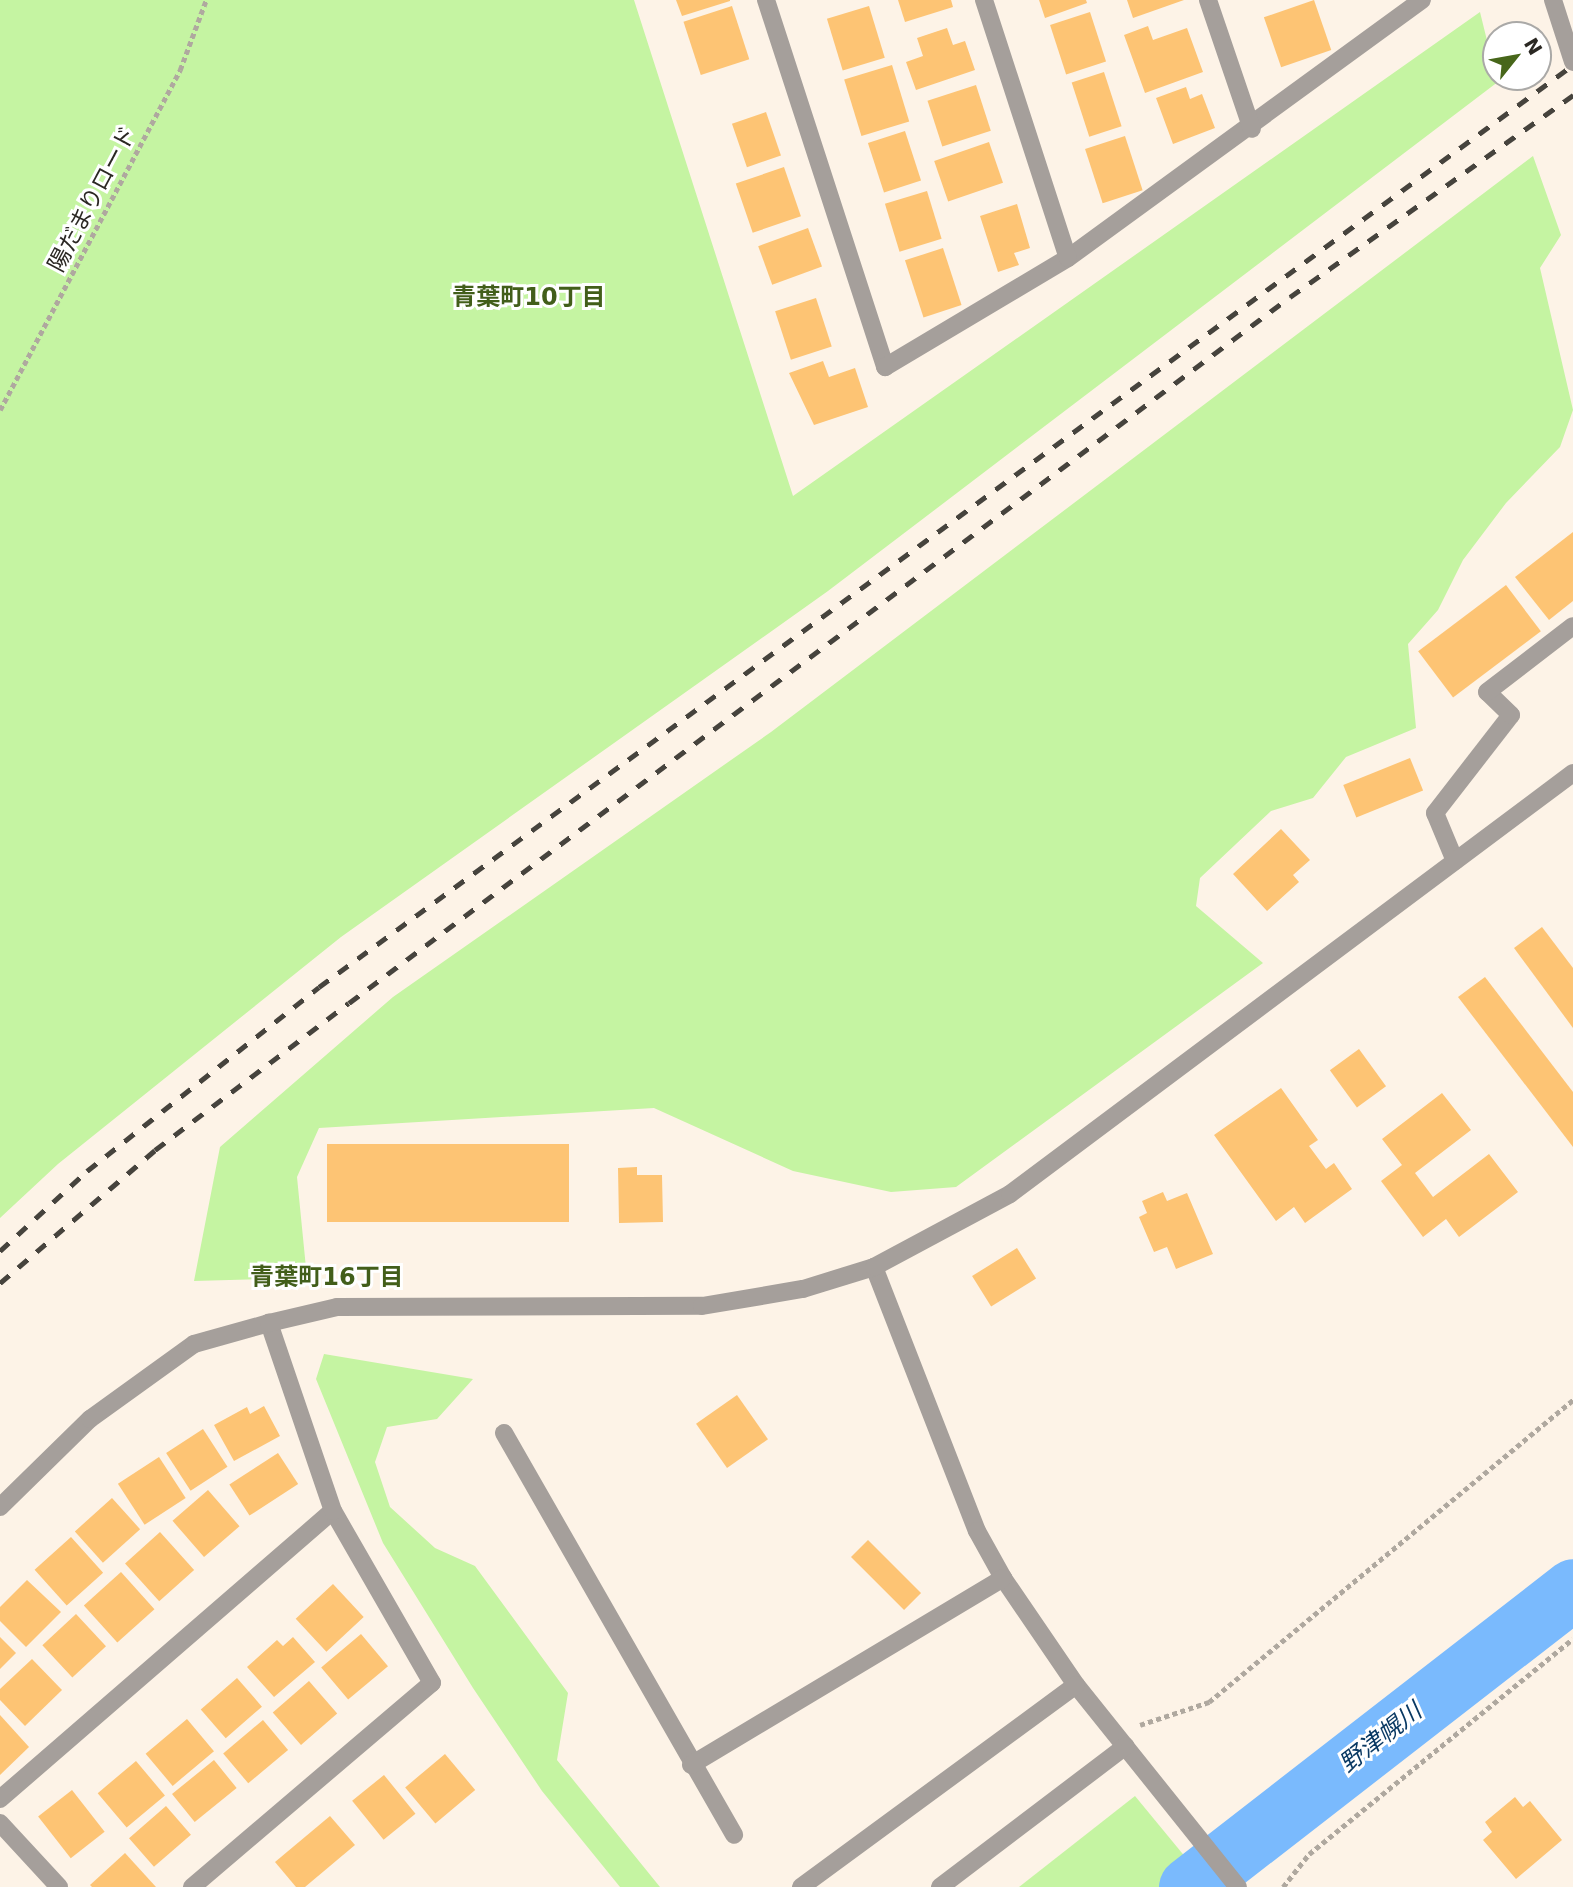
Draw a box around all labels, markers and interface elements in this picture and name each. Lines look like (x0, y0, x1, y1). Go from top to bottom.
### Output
north arrow (1482, 21, 1552, 91)
text: N (1520, 34, 1547, 59)
street label: 陽だまりロード (42, 121, 142, 277)
district label: 青葉町10丁目 (452, 284, 606, 312)
district label: 青葉町16丁目 (250, 1264, 404, 1292)
water label: 野津幌川 (1334, 1697, 1428, 1779)

